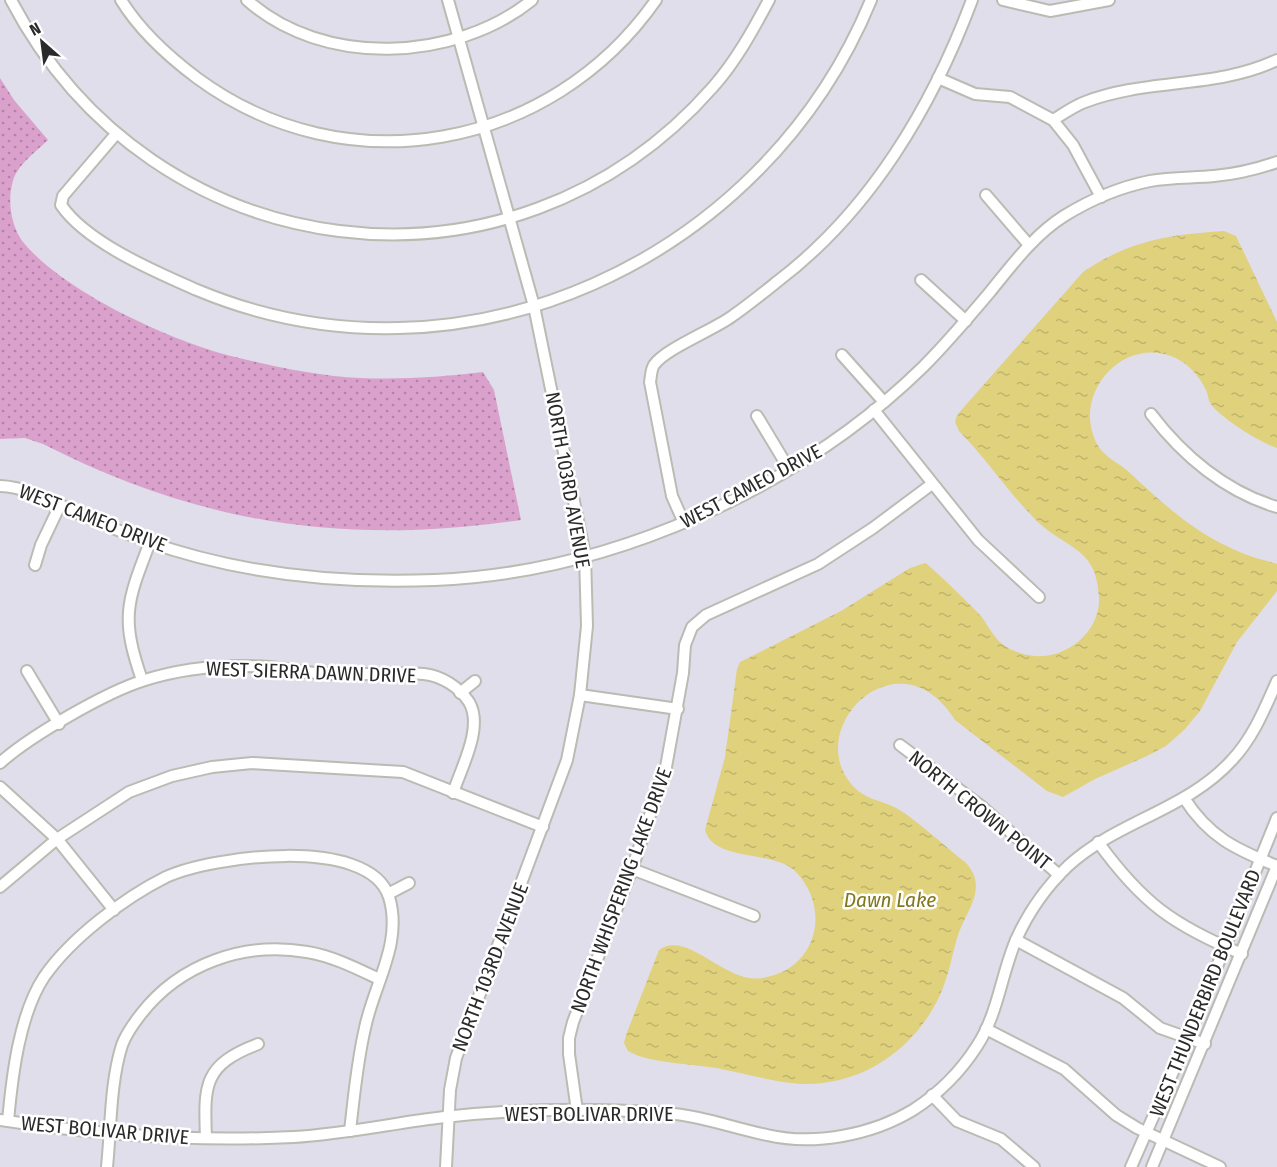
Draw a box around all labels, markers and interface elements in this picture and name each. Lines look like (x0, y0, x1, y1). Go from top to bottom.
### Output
north arrow (12, 12, 72, 72)
text: N (26, 19, 44, 40)
street label: NORTH 103RD AVENUE (541, 390, 595, 570)
street label: WEST CAMEO DRIVE (676, 439, 826, 533)
street label: WEST CAMEO DRIVE (16, 479, 170, 557)
street label: WEST SIERRA DAWN DRIVE (206, 656, 416, 688)
street label: NORTH CROWN POINT (904, 745, 1057, 875)
street label: NORTH WHISPERING LAKE DRIVE (565, 764, 677, 1016)
street label: WEST THUNDERBIRD BOULEVARD (1144, 866, 1266, 1120)
street label: NORTH 103RD AVENUE (447, 879, 533, 1055)
water label: Dawn Lake (844, 887, 936, 913)
street label: WEST BOLIVAR DRIVE (505, 1102, 673, 1126)
street label: WEST BOLIVAR DRIVE (20, 1111, 190, 1149)

